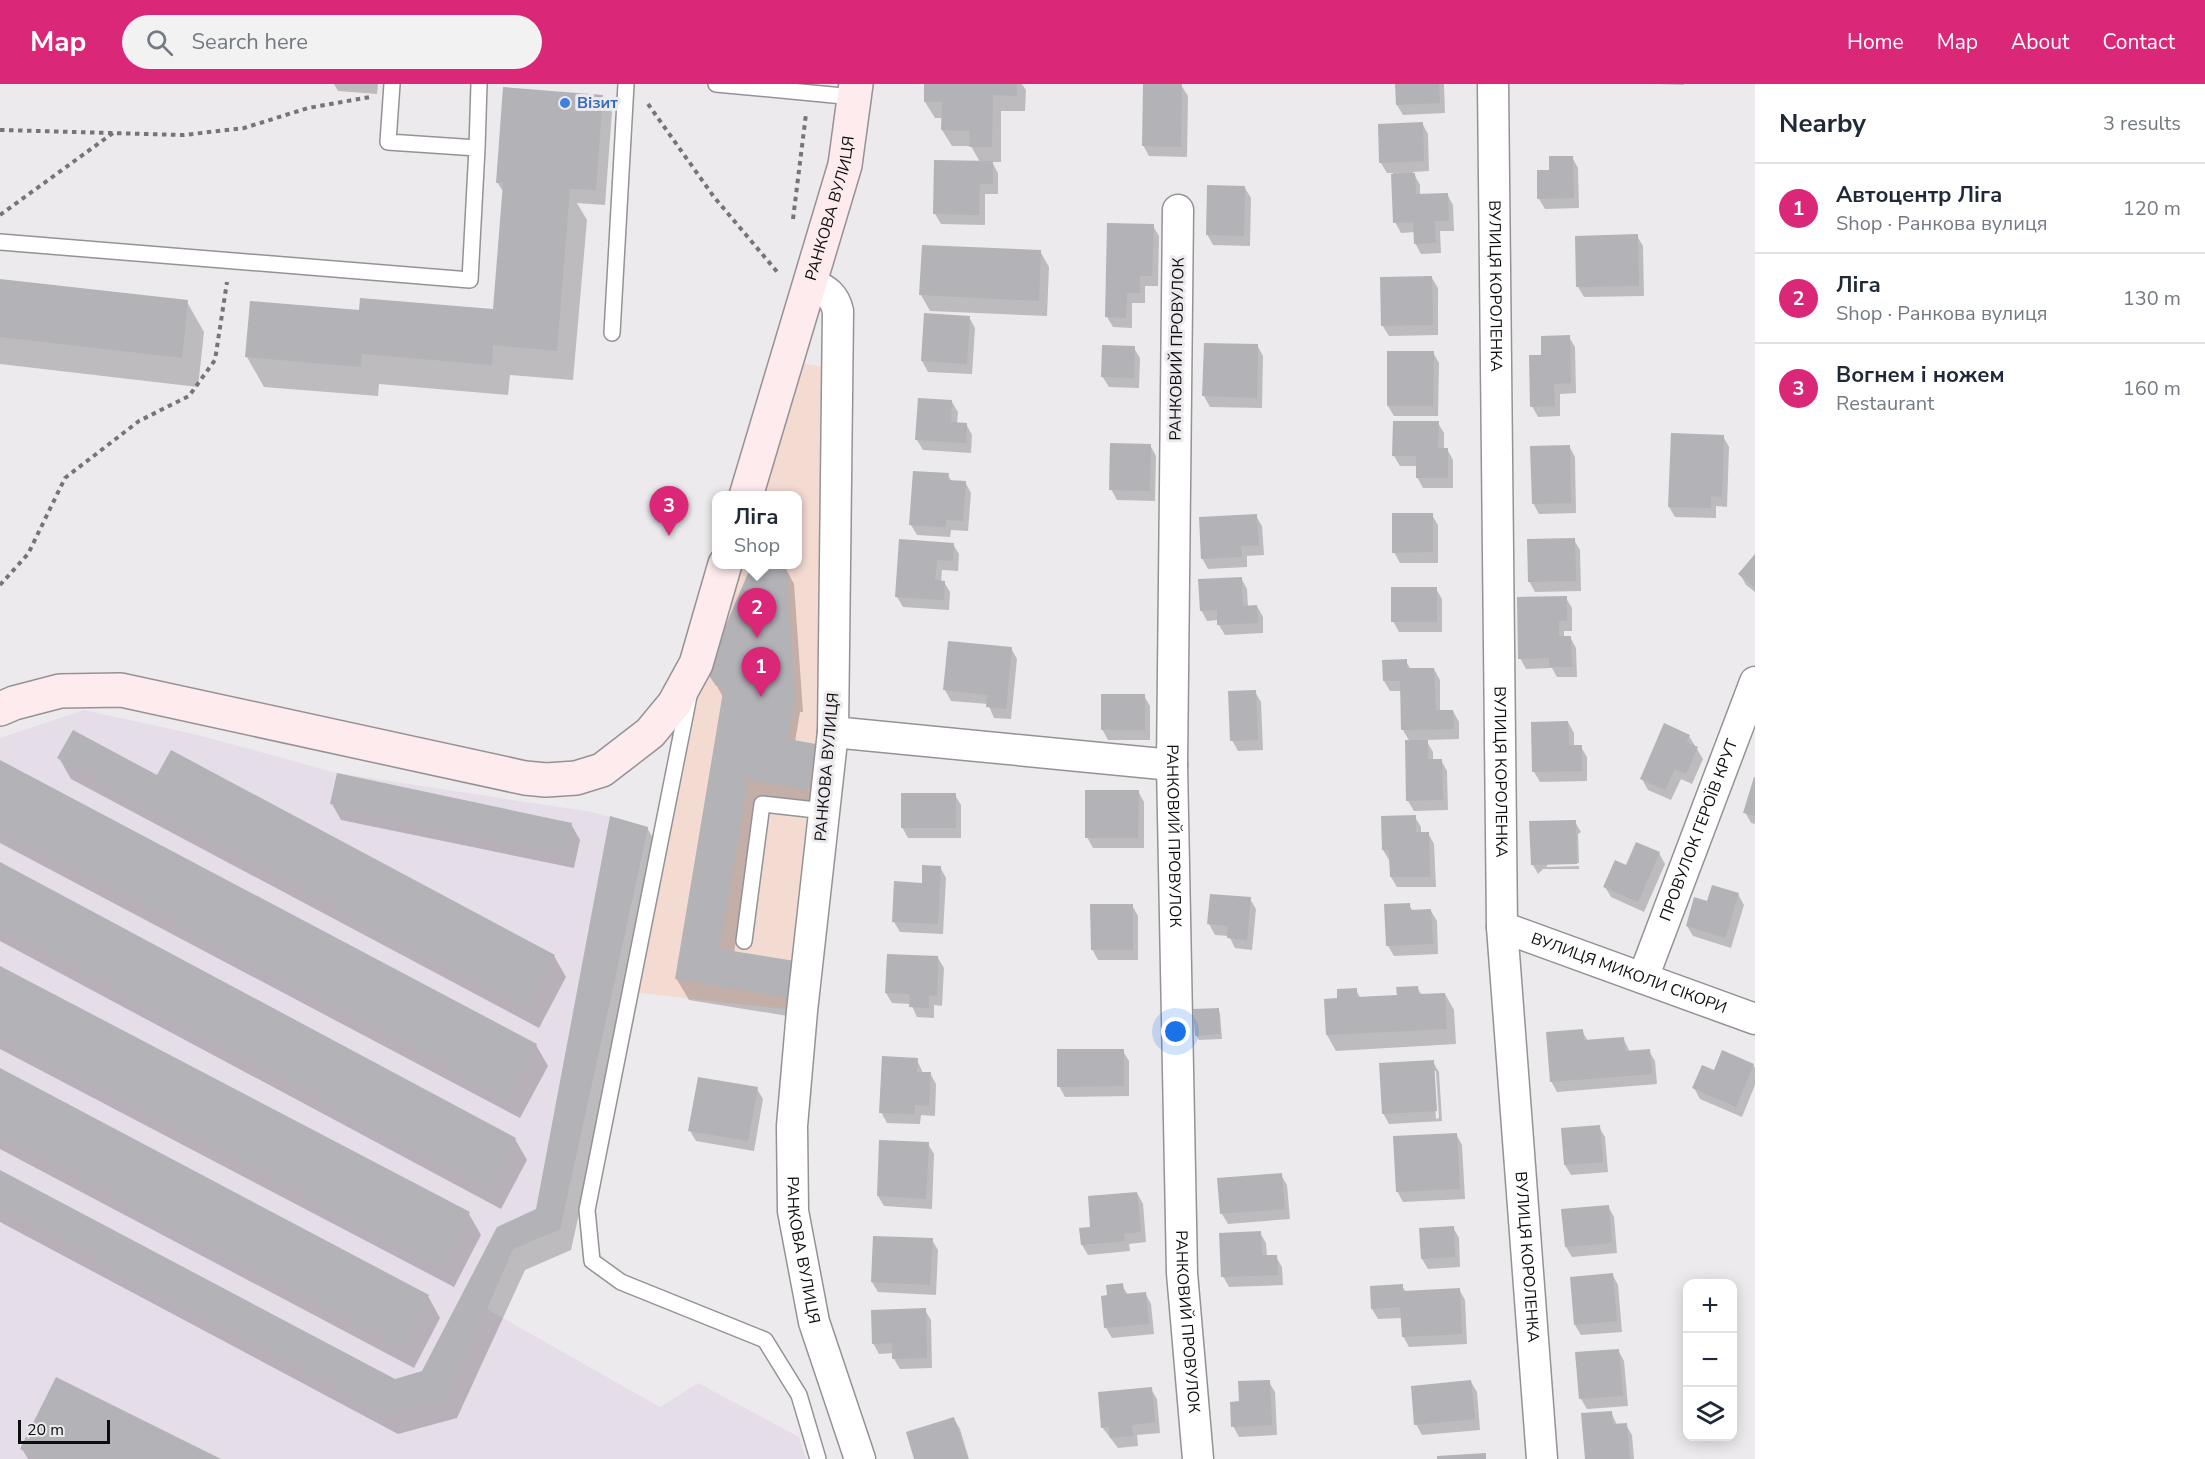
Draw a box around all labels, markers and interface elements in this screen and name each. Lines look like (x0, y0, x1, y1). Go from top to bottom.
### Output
search box (122, 15, 542, 69)
text: Map (30, 23, 86, 61)
icon: search (143, 26, 176, 59)
text: Search here (191, 27, 308, 57)
text: Home (1847, 28, 1904, 56)
text: Map (1937, 28, 1978, 56)
text: About (2011, 28, 2069, 56)
text: Contact (2102, 28, 2175, 56)
place label: Візит (577, 92, 618, 114)
marker: Візит (558, 96, 572, 110)
text: Nearby (1779, 106, 1866, 141)
text: 3 results (2103, 110, 2181, 137)
street label: РАНКОВА ВУЛИЦЯ (800, 135, 860, 283)
text: Автоцентр Ліга (1836, 180, 2002, 210)
text: 1 (1793, 195, 1805, 222)
text: 120 m (2123, 195, 2181, 222)
street label: ВУЛИЦЯ КОРОЛЕНКА (1483, 200, 1507, 372)
text: Shop · Ранкова вулиця (1836, 210, 2048, 237)
street label: РАНКОВИЙ ПРОВУЛОК (1164, 257, 1190, 441)
text: Ліга (1836, 270, 1881, 300)
text: 2 (1793, 285, 1805, 312)
text: 130 m (2123, 285, 2181, 312)
text: Shop · Ранкова вулиця (1836, 300, 2048, 327)
text: Вогнем і ножем (1836, 360, 2004, 390)
text: 3 (1793, 375, 1805, 402)
text: 160 m (2123, 375, 2181, 402)
text: Restaurant (1836, 390, 1934, 417)
pin: 3 (650, 486, 688, 536)
popup (712, 491, 802, 569)
text: Ліга (734, 502, 779, 532)
text: Shop (734, 532, 780, 559)
pin: 2 (738, 588, 777, 638)
pin: 1 (742, 648, 780, 697)
street label: ВУЛИЦЯ КОРОЛЕНКА (1488, 686, 1512, 858)
street label: РАНКОВА ВУЛИЦЯ (810, 692, 844, 842)
street label: ПРОВУЛОК ГЕРОЇВ КРУТ (1654, 736, 1744, 924)
street label: РАНКОВИЙ ПРОВУЛОК (1161, 744, 1186, 929)
street label: ВУЛИЦЯ МИКОЛИ СІКОРИ (1528, 927, 1730, 1019)
your location (1161, 1017, 1190, 1046)
street label: ВУЛИЦЯ КОРОЛЕНКА (1509, 1171, 1544, 1344)
street label: РАНКОВА ВУЛИЦЯ (782, 1176, 825, 1326)
street label: РАНКОВИЙ ПРОВУЛОК (1170, 1230, 1205, 1415)
map controls (1683, 1279, 1737, 1441)
button: + (1683, 1279, 1737, 1333)
button: − (1683, 1333, 1737, 1387)
button: layers (1683, 1387, 1737, 1441)
scale bar (18, 1417, 110, 1444)
text: 20 m (27, 1419, 64, 1441)

